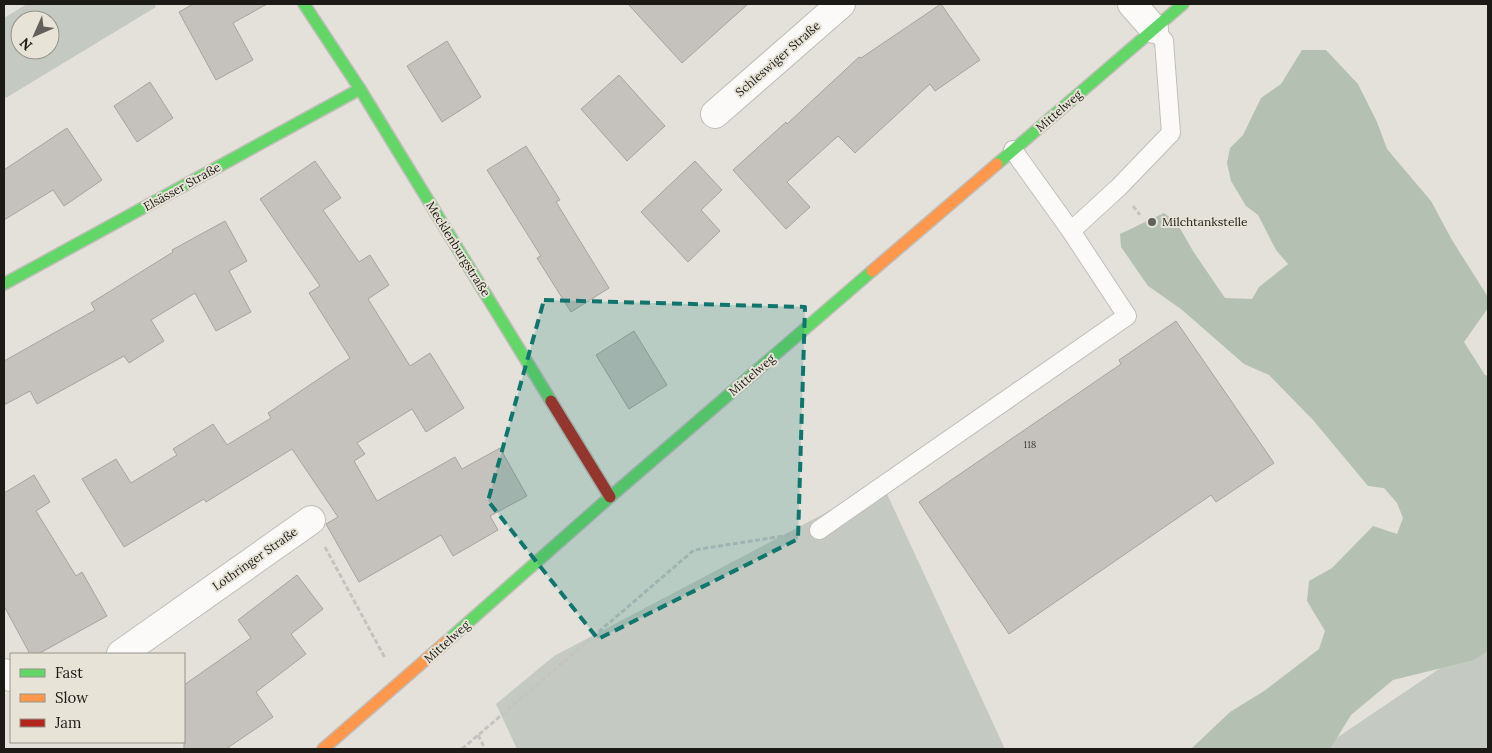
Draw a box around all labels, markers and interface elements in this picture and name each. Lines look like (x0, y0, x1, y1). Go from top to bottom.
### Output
north arrow (10, 10, 60, 60)
street label: Schleswiger Straße (732, 17, 824, 100)
text: N (15, 34, 36, 54)
street label: Mittelweg (1033, 86, 1085, 135)
street label: Elsässer Straße (141, 159, 223, 214)
street label: Mecklenburgstraße (423, 198, 494, 299)
place label: Milchtankstelle (1162, 214, 1248, 229)
marker: Milchtankstelle (1146, 216, 1158, 228)
street label: Mittelweg (726, 350, 778, 399)
house number: 118 (1024, 438, 1037, 451)
street label: Lothringer Straße (209, 523, 301, 594)
street label: Mittelweg (421, 617, 473, 666)
legend (10, 653, 185, 743)
text: Fast (55, 663, 83, 682)
text: Slow (55, 688, 88, 707)
text: Jam (54, 713, 82, 732)

